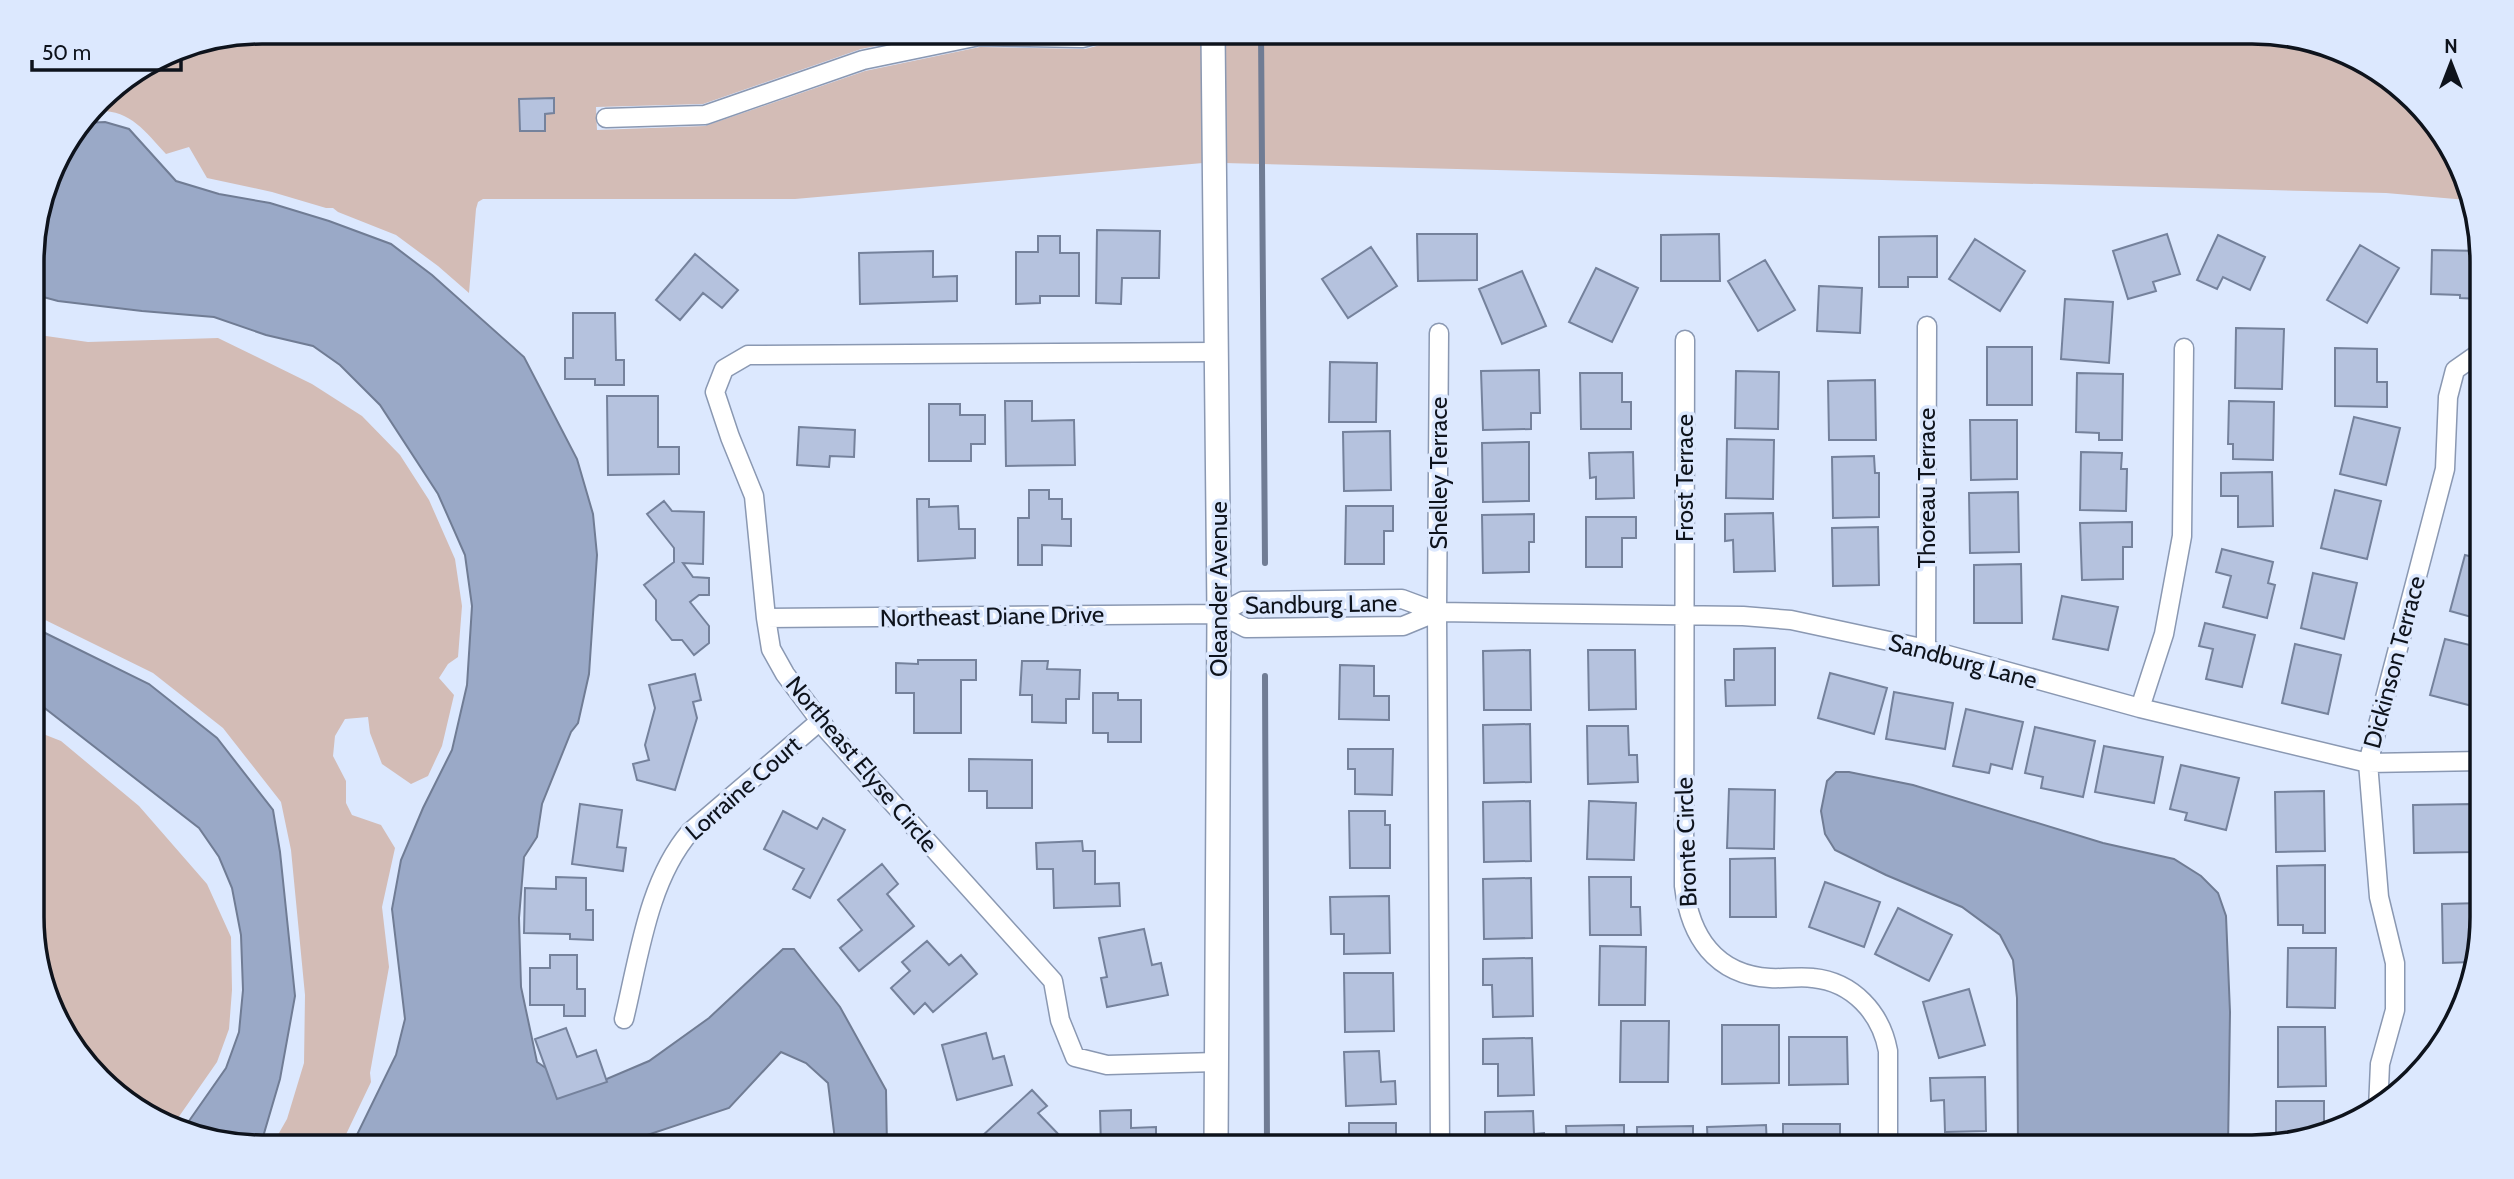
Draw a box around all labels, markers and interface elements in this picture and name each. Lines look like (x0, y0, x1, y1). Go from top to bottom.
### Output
scale bar (32, 28, 180, 72)
north arrow (2416, 28, 2486, 98)
text: N (2444, 35, 2458, 58)
text: 50 m (42, 40, 91, 65)
street label: Shelley Terrace (1424, 397, 1453, 549)
street label: Thoreau Terrace (1912, 408, 1941, 568)
street label: Frost Terrace (1670, 414, 1699, 542)
street label: Oleander Avenue (1204, 501, 1233, 677)
street label: Dickinson Terrace (2357, 573, 2431, 751)
street label: Sandburg Lane (1245, 588, 1397, 620)
street label: Northeast Diane Drive (880, 600, 1104, 632)
street label: Sandburg Lane (1886, 627, 2040, 695)
street label: Northeast Elyse Circle (780, 670, 944, 858)
street label: Lorraine Court (679, 730, 807, 846)
street label: Bronte Circle (1669, 776, 1703, 908)

